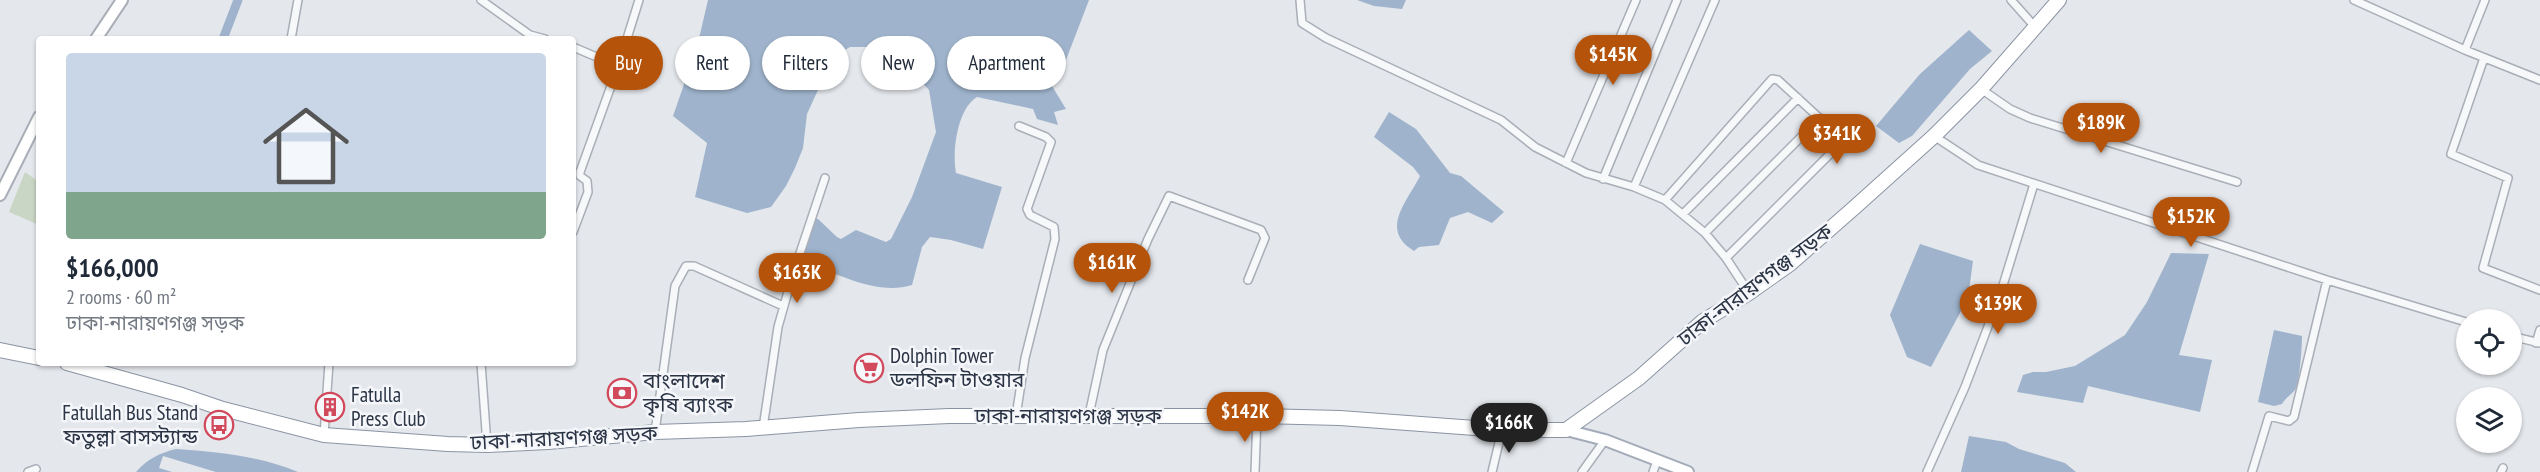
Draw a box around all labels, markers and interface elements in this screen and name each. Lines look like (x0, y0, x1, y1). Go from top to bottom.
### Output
pin: $145K (1571, 35, 1655, 86)
chip: Buy (594, 36, 663, 90)
chip: Rent (675, 36, 750, 90)
chip: Filters (762, 36, 849, 90)
chip: New (861, 36, 935, 90)
chip: Apartment (947, 36, 1066, 90)
text: $145K (1589, 41, 1637, 67)
icon: home (252, 92, 360, 200)
pin: $189K (2059, 103, 2143, 154)
text: $189K (2077, 109, 2125, 135)
pin: $341K (1795, 114, 1879, 165)
text: $341K (1813, 120, 1861, 146)
pin: $152K (2149, 197, 2233, 248)
text: $152K (2167, 203, 2215, 229)
street label: ঢাকা-নারায়ণগঞ্জ সড়ক (1671, 217, 1838, 352)
pin: $161K (1070, 243, 1154, 294)
text: $161K (1088, 249, 1136, 275)
text: $166,000 (66, 251, 159, 284)
pin: $163K (755, 253, 839, 304)
text: $163K (773, 259, 821, 285)
text: 2 rooms · 60 m² (66, 284, 176, 310)
pin: $139K (1956, 284, 2040, 335)
text: $139K (1974, 290, 2022, 316)
map controls (2456, 309, 2522, 453)
button: locate (2456, 309, 2522, 375)
text: ঢাকা-নারায়ণগঞ্জ সড়ক (66, 310, 244, 336)
place label: Dolphin Tower ডলফিন টাওয়ার (889, 342, 1025, 393)
supermarket icon: Dolphin Tower ডলফিন টাওয়ার (853, 352, 885, 384)
place label: বাংলাদেশ কৃষি ব্যাংক (642, 367, 734, 418)
bank icon: বাংলাদেশ কৃষি ব্যাংক (606, 377, 638, 409)
place label: Fatulla Press Club (351, 381, 426, 432)
button: layers (2456, 387, 2522, 453)
building icon: Fatulla Press Club (314, 391, 346, 423)
pin: $142K (1203, 392, 1287, 443)
text: $142K (1221, 398, 1269, 424)
place label: Fatullah Bus Stand ফতুল্লা বাসস্ট্যান্ড (62, 399, 199, 450)
street label: ঢাকা-নারায়ণগঞ্জ সড়ক (973, 402, 1163, 429)
pin: $166K (1467, 403, 1551, 454)
bus stop icon: Fatullah Bus Stand ফতুল্লা বাসস্ট্যান্ড (203, 409, 235, 441)
text: $166K (1485, 409, 1533, 435)
street label: ঢাকা-নারায়ণগঞ্জ সড়ক (469, 419, 659, 456)

